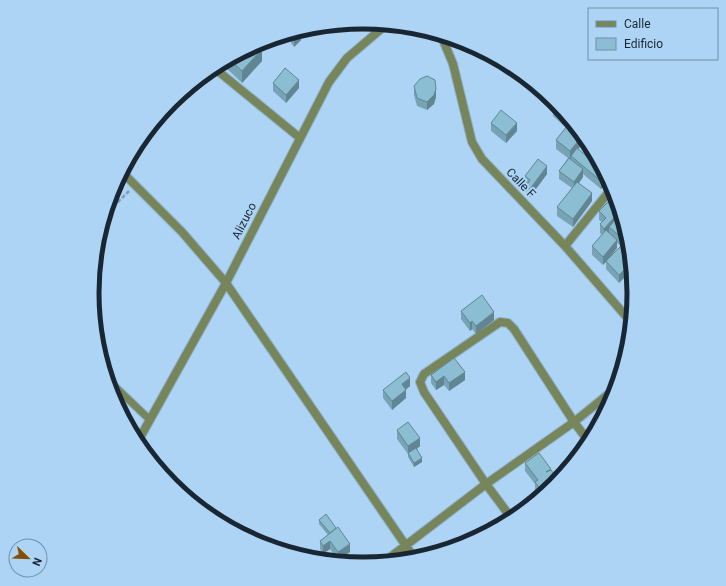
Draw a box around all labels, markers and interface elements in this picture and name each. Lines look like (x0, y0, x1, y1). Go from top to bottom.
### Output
legend (588, 8, 718, 60)
text: Calle (624, 17, 651, 31)
text: Edificio (624, 37, 663, 51)
street label: Calle F (503, 165, 539, 201)
street label: Alizuco (229, 200, 259, 242)
north arrow (8, 538, 48, 578)
text: N (29, 556, 44, 568)

